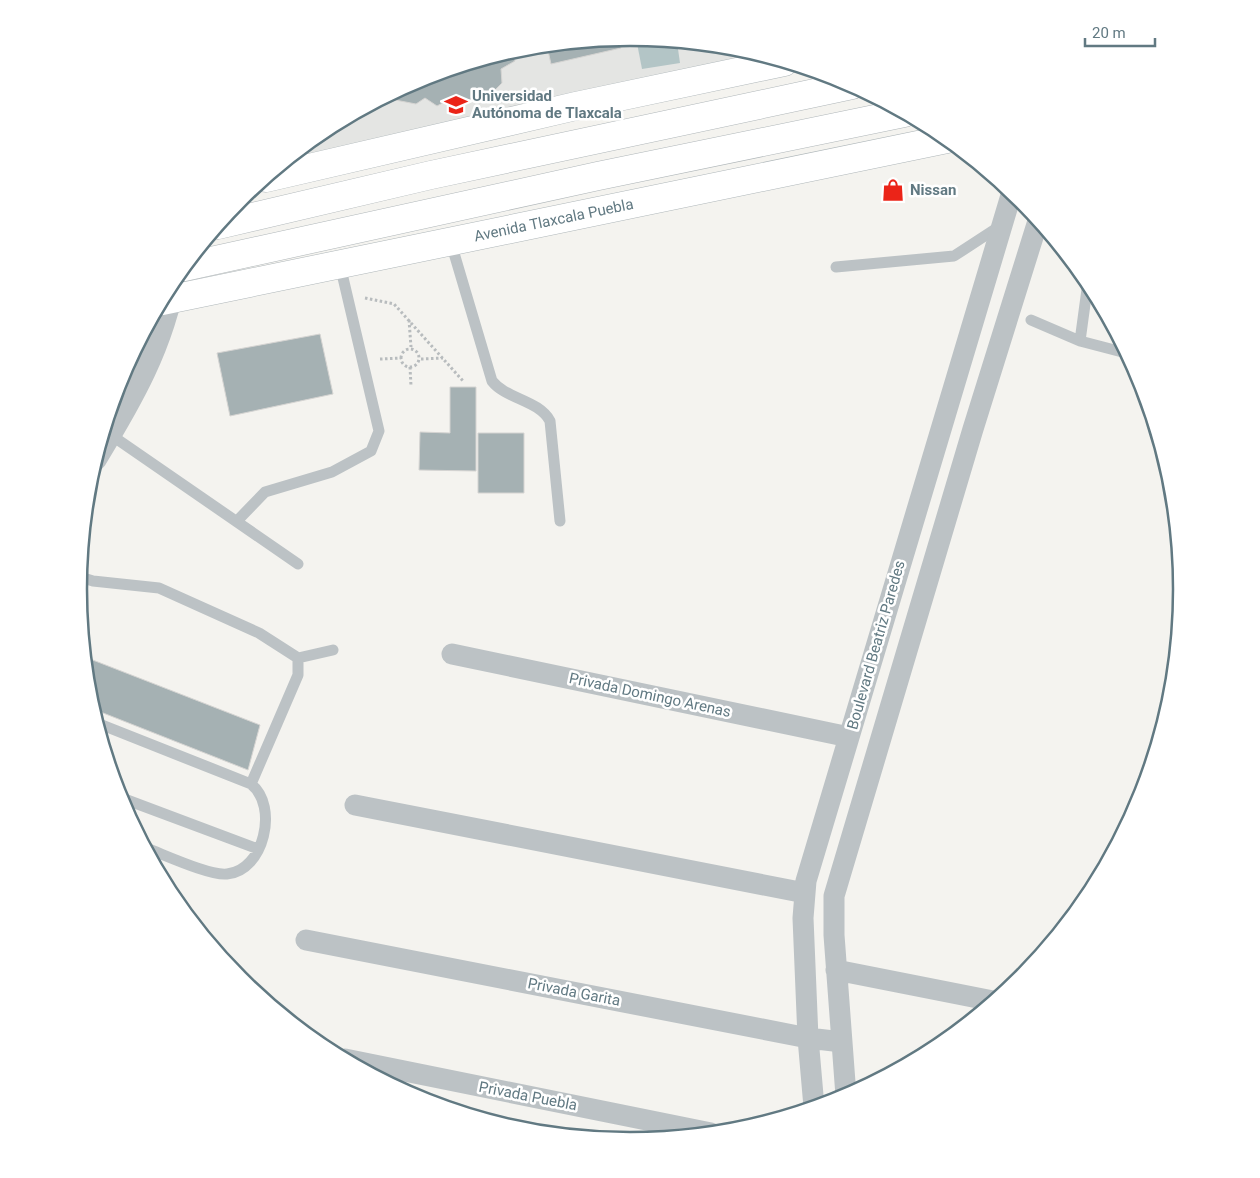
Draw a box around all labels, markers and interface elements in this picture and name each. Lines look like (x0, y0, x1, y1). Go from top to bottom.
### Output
scale bar (1085, 15, 1155, 47)
text: 20 m (1092, 24, 1126, 42)
place label: Universidad Autónoma de Tlaxcala (472, 87, 622, 122)
school or university icon: Universidad Autónoma de Tlaxcala (443, 92, 469, 118)
shop icon: Nissan (880, 177, 906, 203)
place label: Nissan (910, 181, 956, 199)
street label: Avenida Tlaxcala Puebla (472, 195, 635, 245)
street label: Boulevard Beatriz Paredes (843, 558, 909, 732)
street label: Privada Domingo Arenas (567, 669, 733, 721)
street label: Privada Garita (526, 974, 622, 1010)
street label: Privada Puebla (477, 1078, 579, 1114)

